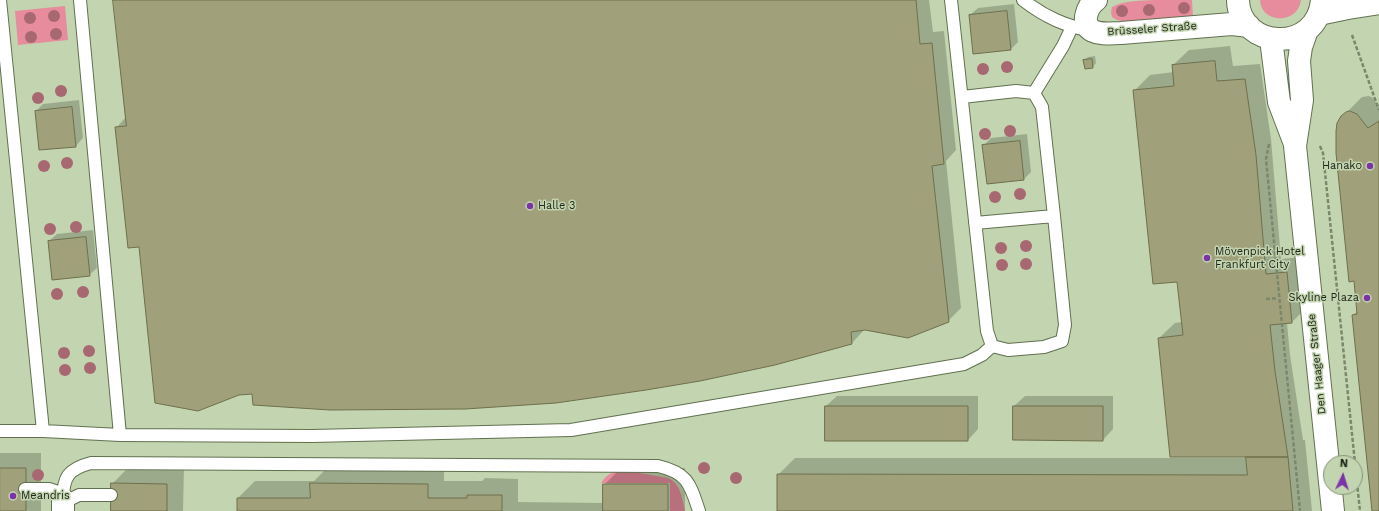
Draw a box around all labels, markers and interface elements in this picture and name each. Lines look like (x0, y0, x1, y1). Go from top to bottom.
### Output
street label: Brüsseler Straße (1107, 19, 1197, 39)
place label: Hanako (1322, 159, 1362, 173)
marker: Hanako (1365, 161, 1375, 171)
place label: Halle 3 (538, 199, 575, 213)
marker: Halle 3 (525, 201, 535, 211)
place label: Mövenpick Hotel Frankfurt City (1215, 245, 1305, 271)
marker: Mövenpick Hotel Frankfurt City (1202, 253, 1212, 263)
place label: Skyline Plaza (1288, 291, 1359, 305)
marker: Skyline Plaza (1362, 293, 1372, 303)
street label: Den Haager Straße (1305, 313, 1329, 415)
north arrow (1323, 455, 1363, 495)
text: N (1339, 457, 1348, 470)
place label: Meandris (21, 489, 70, 503)
marker: Meandris (8, 491, 18, 501)

